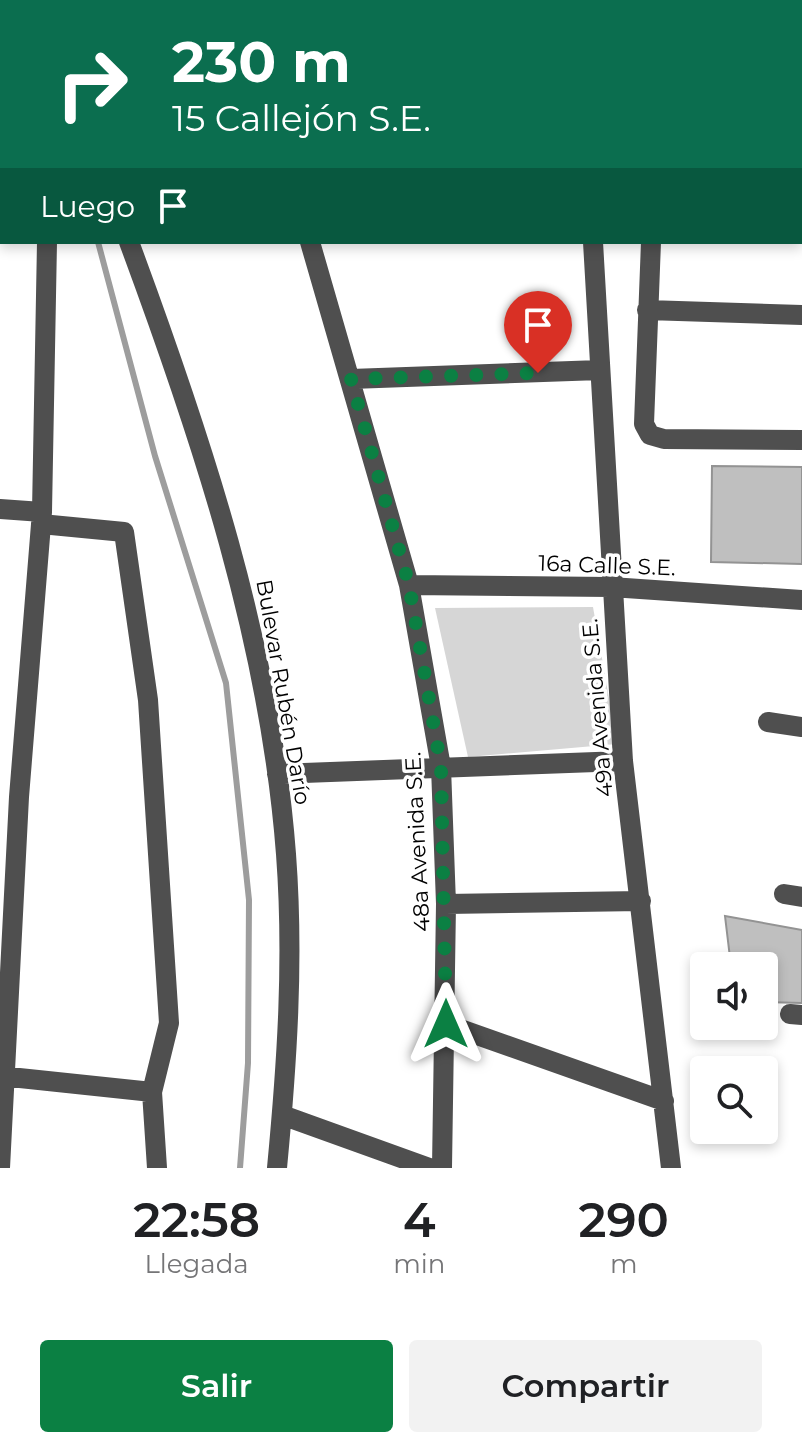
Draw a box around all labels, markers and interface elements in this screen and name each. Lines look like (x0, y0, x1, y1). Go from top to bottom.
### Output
text: 230 m (172, 28, 351, 96)
icon: right (40, 32, 144, 136)
text: 15 Callejón S.E. (172, 96, 431, 140)
icon: arrive (151, 184, 195, 228)
text: Luego (40, 188, 135, 225)
pin (504, 291, 572, 373)
icon: arrive (516, 303, 560, 347)
street label: 16a Calle S.E. (538, 550, 676, 581)
street label: Bulevar Rubén Darío (250, 577, 317, 807)
street label: 49a Avenida S.E. (576, 617, 619, 798)
street label: 48a Avenida S.E. (399, 751, 436, 933)
map controls (690, 952, 778, 1144)
button: sound (690, 952, 778, 1040)
position arrow (404, 982, 488, 1066)
button: search (690, 1056, 778, 1144)
text: 22:58 (133, 1191, 260, 1249)
text: 4 (403, 1191, 436, 1249)
text: 290 (579, 1191, 669, 1249)
text: Llegada (145, 1248, 249, 1280)
text: min (393, 1248, 445, 1280)
text: m (610, 1248, 637, 1280)
button: Salir (40, 1340, 393, 1432)
button: Compartir (409, 1340, 762, 1432)

